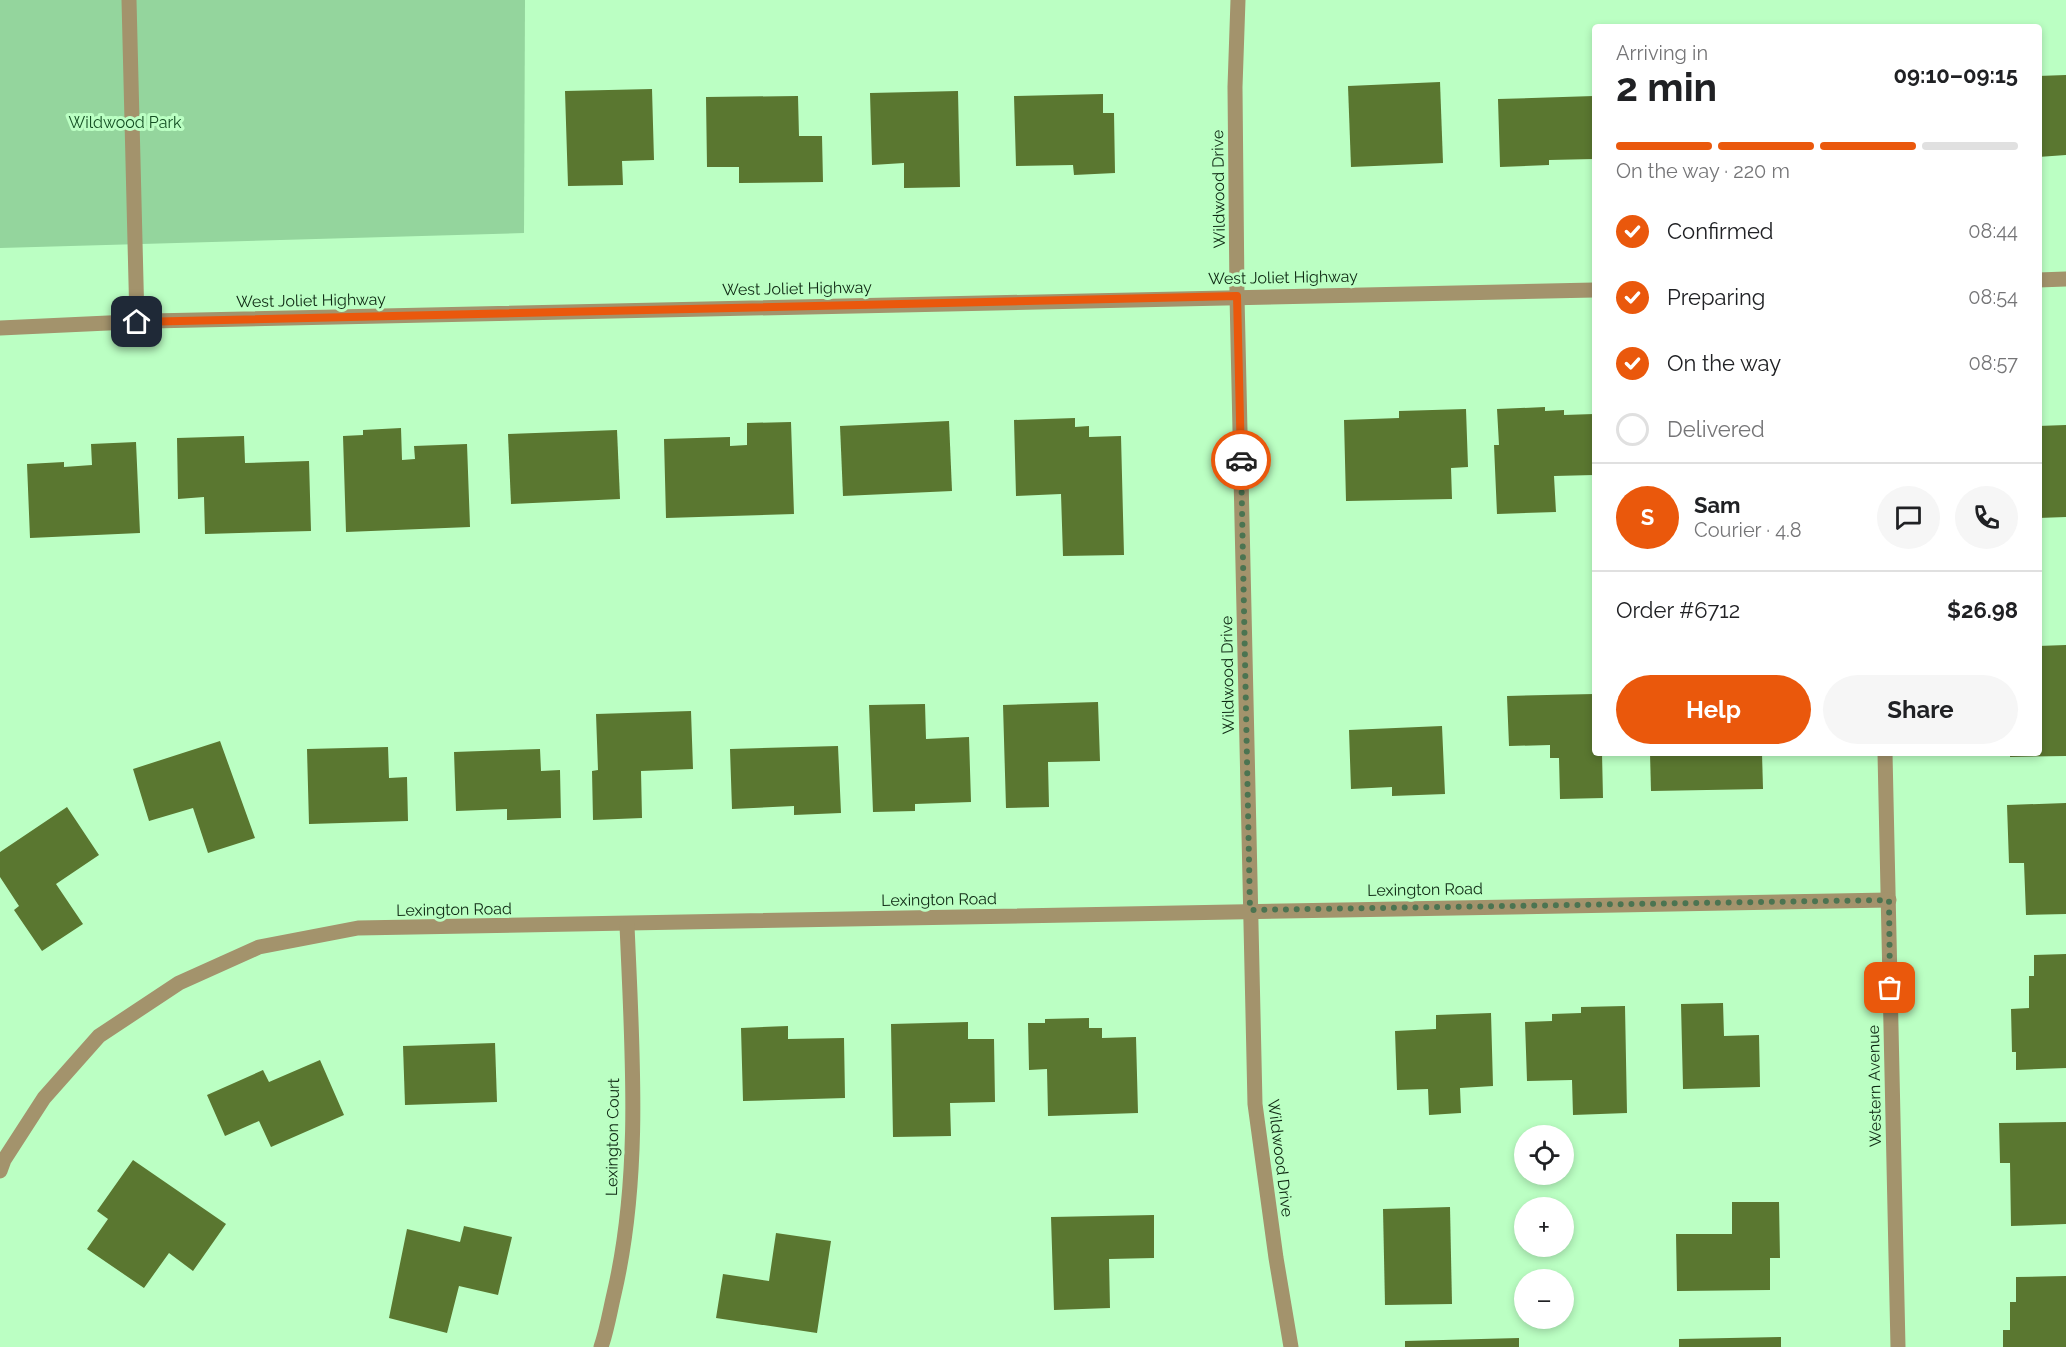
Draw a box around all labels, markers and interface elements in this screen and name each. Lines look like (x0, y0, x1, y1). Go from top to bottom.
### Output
text: Arriving in (1616, 41, 1708, 65)
text: 09:10–09:15 (1894, 62, 2018, 88)
text: 2 min (1616, 64, 1717, 110)
park label: Wildwood Park (69, 113, 182, 132)
street label: Wildwood Drive (1208, 130, 1229, 248)
text: On the way · 220 m (1616, 159, 1790, 183)
icon: check (1616, 215, 1649, 248)
text: Confirmed (1667, 218, 1774, 244)
text: 08:44 (1968, 219, 2018, 243)
street label: West Joliet Highway (1208, 267, 1358, 288)
street label: West Joliet Highway (722, 278, 872, 299)
icon: check (1616, 281, 1649, 314)
text: Preparing (1667, 284, 1765, 310)
text: 08:54 (1968, 285, 2018, 309)
street label: West Joliet Highway (236, 290, 386, 311)
pin (111, 296, 162, 347)
icon: home (120, 305, 153, 338)
icon: check (1616, 347, 1649, 380)
text: On the way (1667, 350, 1781, 376)
text: 08:57 (1969, 351, 2018, 375)
text: Delivered (1667, 416, 1765, 442)
courier (1211, 430, 1271, 490)
icon: car (1225, 444, 1258, 477)
button: chat (1877, 486, 1940, 549)
button: phone (1955, 486, 2018, 549)
text: Sam (1694, 492, 1741, 518)
text: S (1641, 504, 1654, 530)
text: Courier · 4.8 (1694, 518, 1802, 542)
text: Order #6712 (1616, 597, 1740, 623)
text: $26.98 (1947, 597, 2018, 623)
street label: Wildwood Drive (1217, 616, 1238, 734)
button: Help (1616, 675, 1811, 744)
button: Share (1823, 675, 2018, 744)
street label: Lexington Road (1367, 879, 1483, 900)
street label: Lexington Road (881, 889, 997, 910)
street label: Lexington Road (396, 899, 512, 920)
pin (1864, 962, 1915, 1013)
icon: bag (1873, 971, 1906, 1004)
street label: Western Avenue (1864, 1025, 1885, 1147)
street label: Lexington Court (602, 1077, 623, 1196)
street label: Wildwood Drive (1264, 1098, 1297, 1218)
map controls (1514, 1125, 1574, 1329)
button: locate (1514, 1125, 1574, 1185)
button: + (1514, 1197, 1574, 1257)
button: − (1514, 1269, 1574, 1329)

